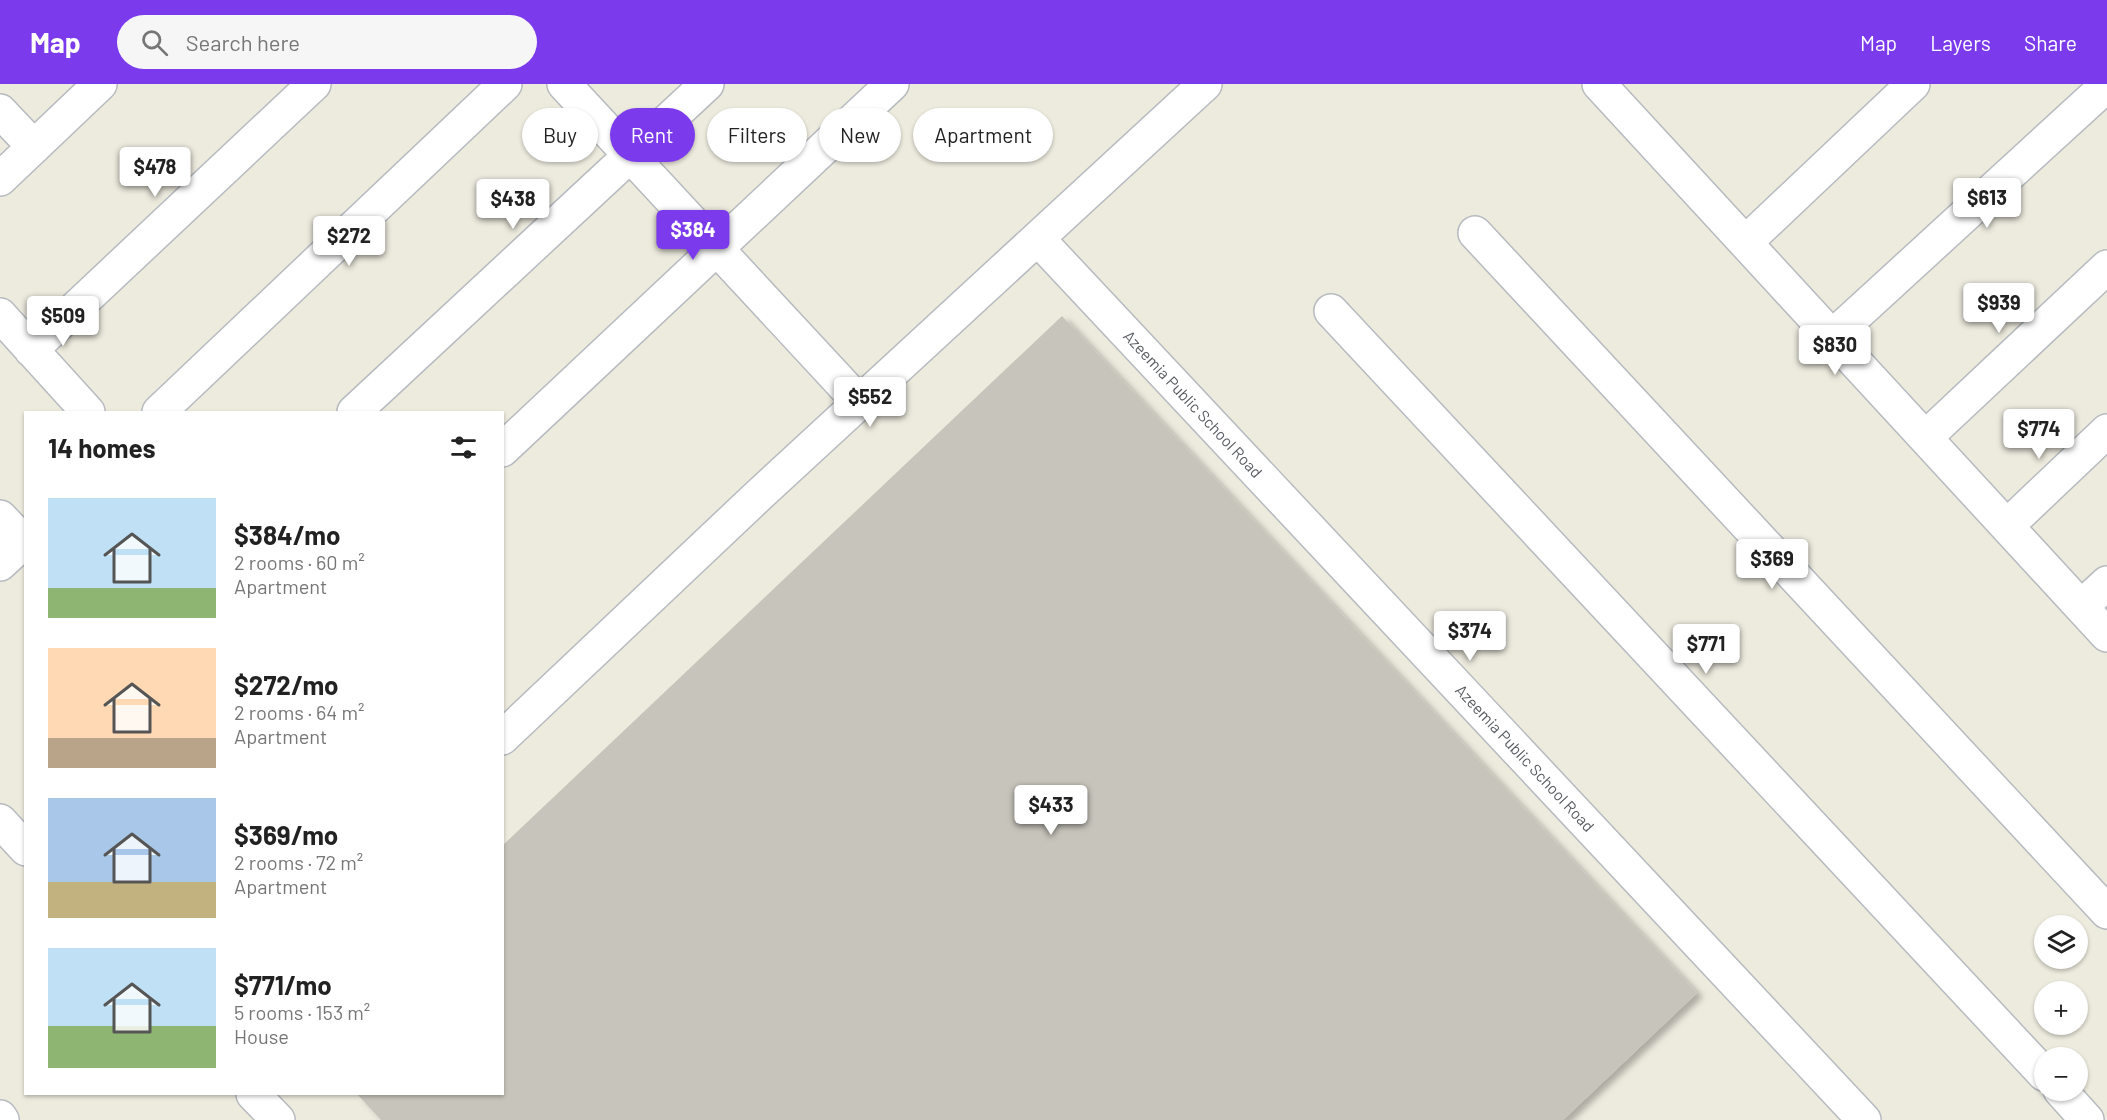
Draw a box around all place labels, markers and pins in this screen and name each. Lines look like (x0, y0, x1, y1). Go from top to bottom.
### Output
pin: $478 (119, 147, 191, 198)
pin: $613 (1951, 178, 2023, 229)
pin: $438 (477, 179, 549, 230)
pin: $384 (657, 210, 729, 261)
pin: $272 (313, 216, 385, 267)
pin: $939 (1963, 283, 2035, 334)
pin: $509 (27, 296, 99, 347)
pin: $830 (1799, 325, 1871, 376)
pin: $552 (834, 377, 906, 428)
pin: $774 (2003, 409, 2075, 460)
pin: $369 (1736, 539, 1808, 590)
pin: $374 (1434, 611, 1506, 662)
pin: $771 (1670, 624, 1742, 675)
pin: $433 (1015, 785, 1087, 836)

